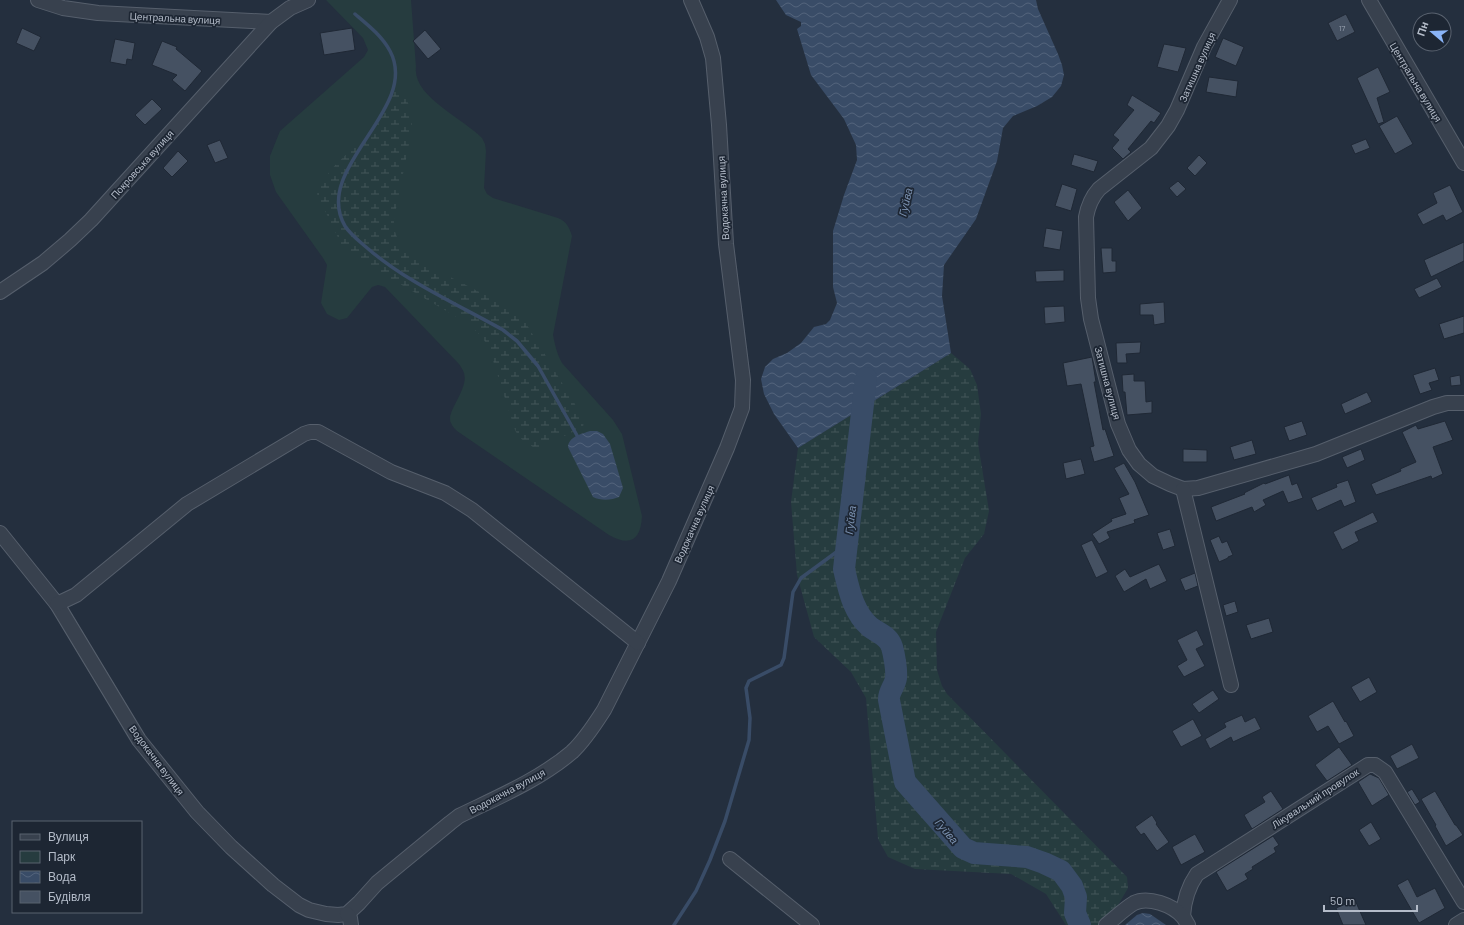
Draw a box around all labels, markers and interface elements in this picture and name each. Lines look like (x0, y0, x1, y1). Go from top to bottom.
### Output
street label: Центральна вулиця (129, 10, 221, 26)
north arrow (1412, 12, 1452, 52)
text: Пн (1414, 20, 1431, 38)
house number: 17 (1339, 23, 1346, 33)
street label: Затишна вулиця (1176, 30, 1218, 104)
street label: Центральна вулиця (1387, 40, 1445, 124)
street label: Покровська вулиця (108, 127, 176, 201)
street label: Водокачна вулиця (715, 156, 731, 240)
water label: Гуйва (895, 187, 915, 217)
street label: Затишна вулиця (1092, 345, 1124, 421)
street label: Водокачна вулиця (671, 483, 717, 565)
water label: Гуйва (842, 505, 858, 535)
street label: Водокачна вулиця (127, 723, 187, 797)
street label: Лікувальний провулок (1269, 765, 1361, 831)
street label: Водокачна вулиця (467, 766, 547, 816)
water label: Гуйва (933, 816, 961, 846)
legend (12, 821, 142, 913)
text: Вулиця (48, 829, 89, 844)
text: Парк (48, 849, 76, 864)
text: Вода (48, 869, 76, 884)
scale bar (1324, 887, 1417, 913)
text: Будівля (48, 889, 90, 904)
text: 50 m (1330, 893, 1355, 907)

